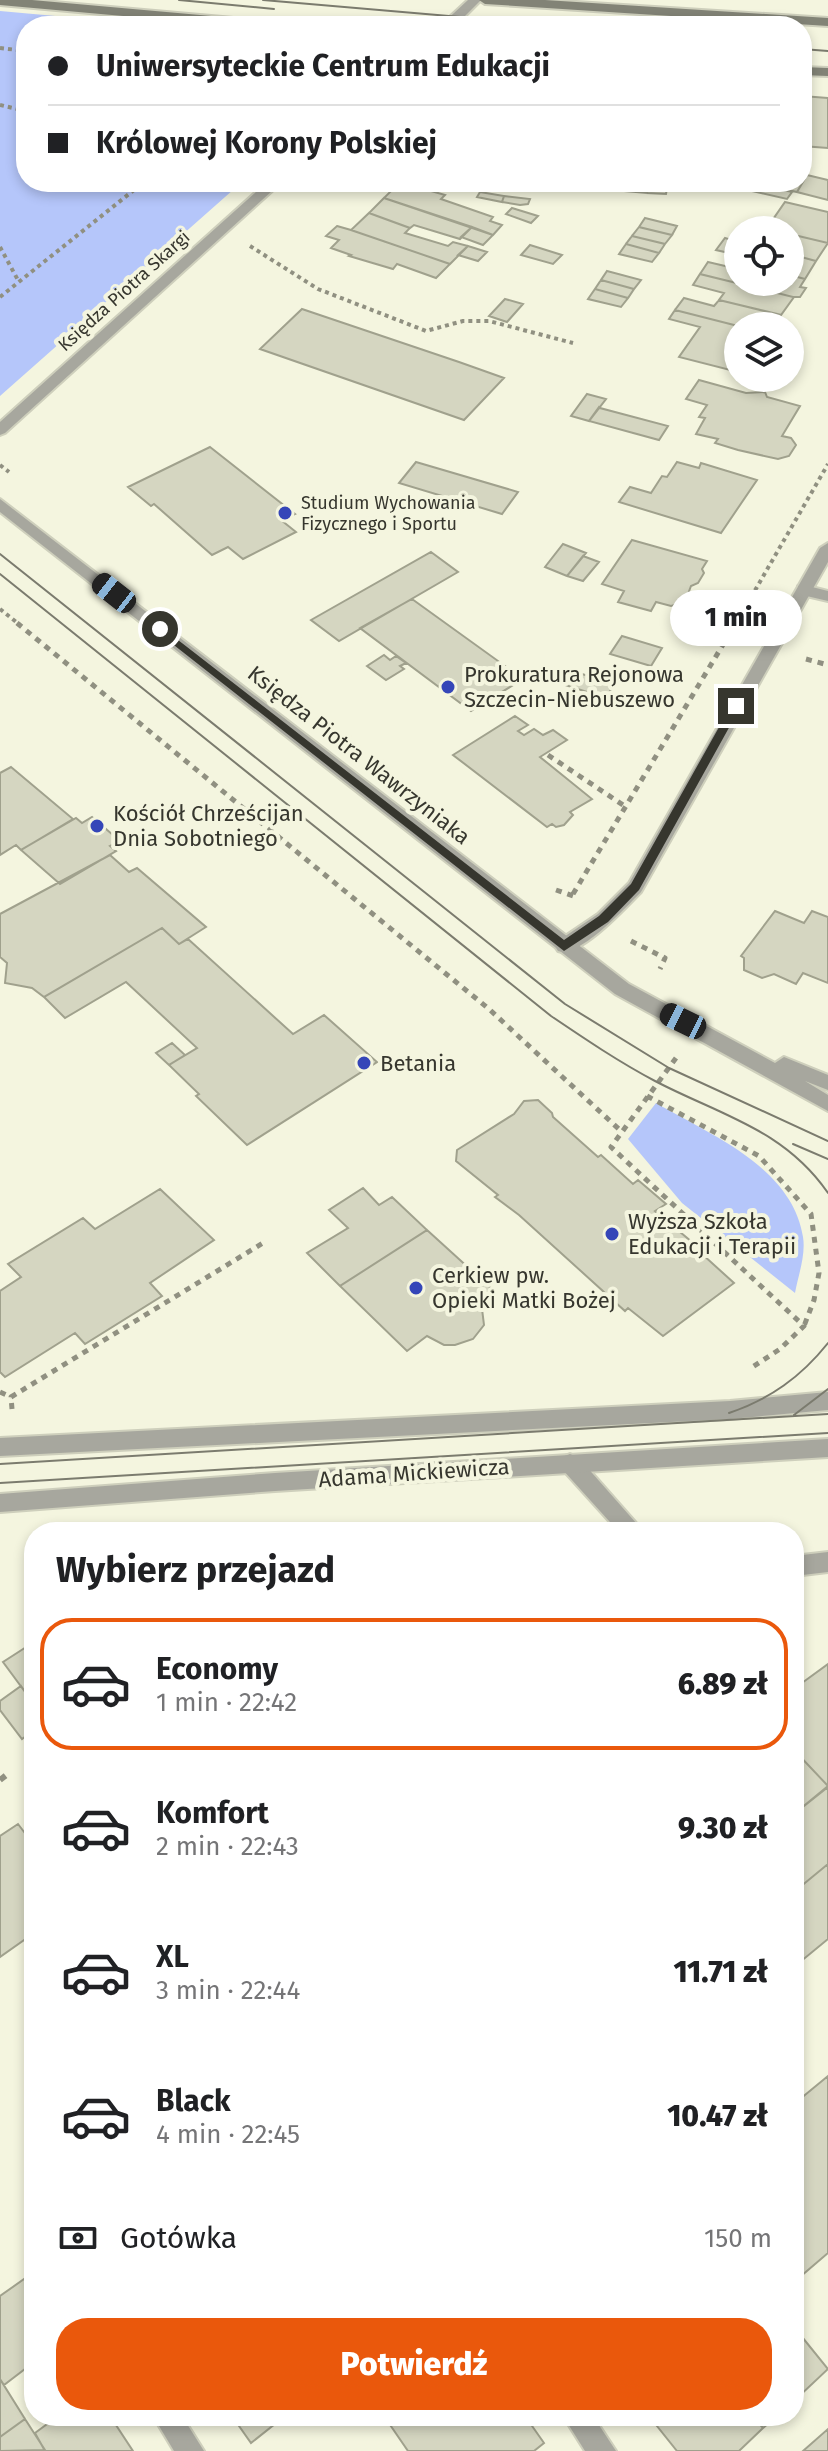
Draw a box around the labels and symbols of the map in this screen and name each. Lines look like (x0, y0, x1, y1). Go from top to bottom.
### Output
street label: Księdza Piotra Skargi (54, 226, 194, 356)
place label: Studium Wychowania Fizycznego i Sportu (301, 492, 476, 535)
marker: Studium Wychowania Fizycznego i Sportu (276, 504, 294, 522)
car (88, 569, 140, 617)
callout: 1 min (670, 590, 802, 646)
route start (142, 611, 178, 647)
street label: Księdza Piotra Wawrzyniaka (242, 660, 476, 850)
place label: Prokuratura Rejonowa Szczecin-Niebuszewo (464, 661, 684, 713)
marker: Prokuratura Rejonowa Szczecin-Niebuszewo (439, 678, 457, 696)
route end (718, 688, 754, 724)
place label: Kościół Chrześcijan Dnia Sobotniego (113, 800, 304, 852)
marker: Kościół Chrześcijan Dnia Sobotniego (88, 817, 106, 835)
car (656, 1000, 710, 1042)
place label: Betania (380, 1050, 456, 1077)
marker: Betania (355, 1054, 373, 1072)
place label: Wyższa Szkoła Edukacji i Terapii (628, 1208, 796, 1260)
marker: Wyższa Szkoła Edukacji i Terapii (603, 1225, 621, 1243)
place label: Cerkiew pw. Opieki Matki Bożej (432, 1262, 616, 1314)
marker: Cerkiew pw. Opieki Matki Bożej (407, 1279, 425, 1297)
street label: Adama Mickiewicza (318, 1453, 510, 1493)

